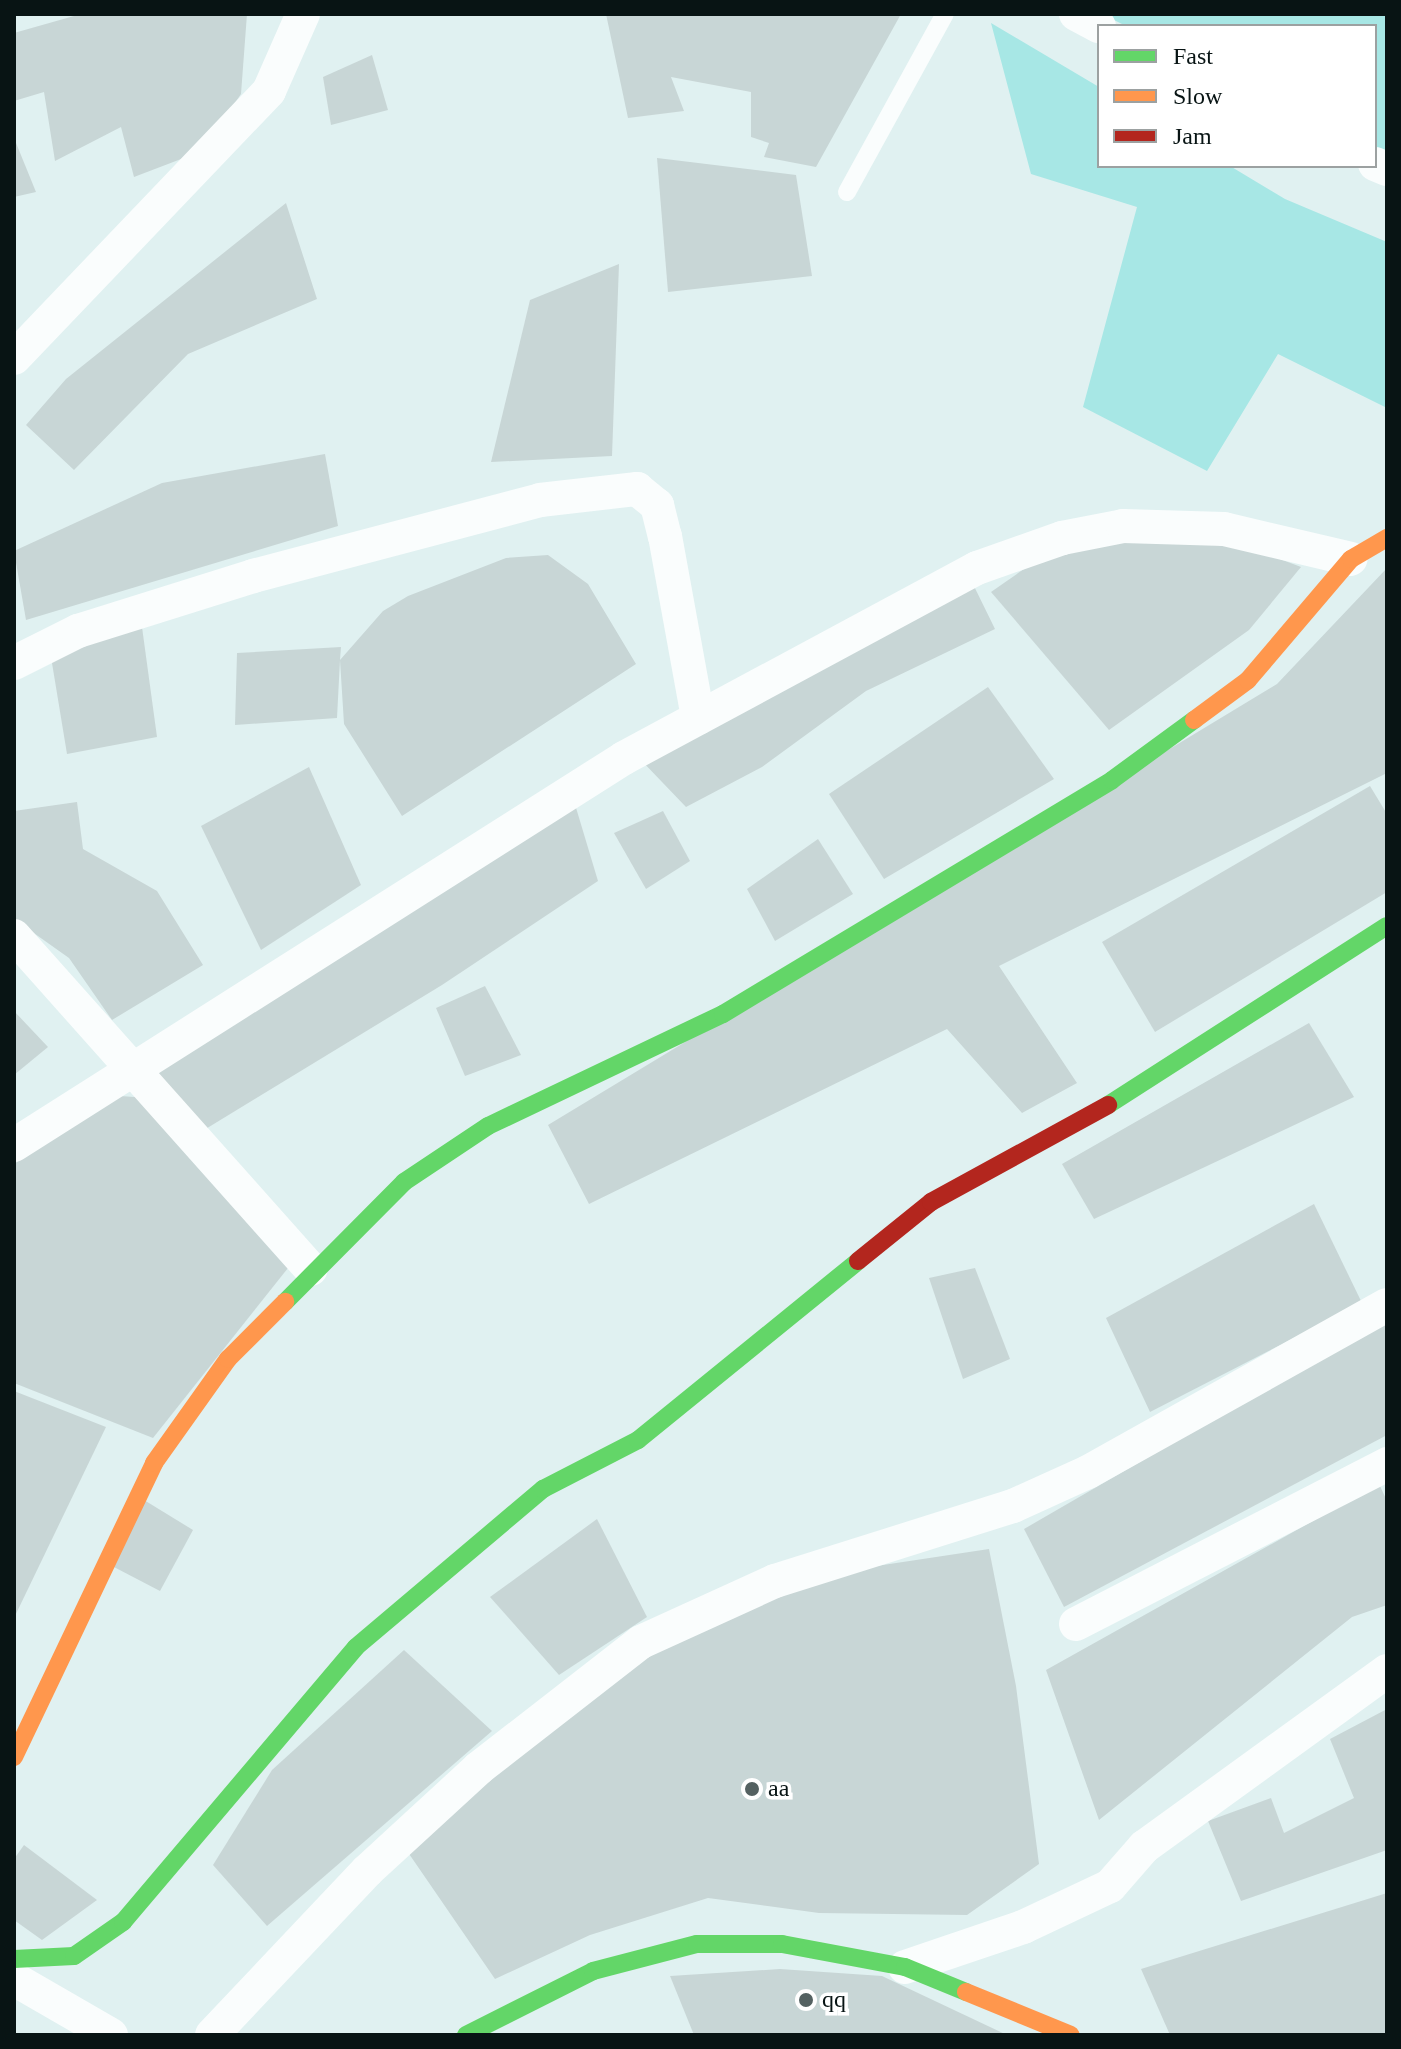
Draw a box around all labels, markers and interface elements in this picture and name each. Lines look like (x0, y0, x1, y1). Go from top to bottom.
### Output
legend (1097, 24, 1377, 168)
text: Fast (1173, 43, 1213, 69)
text: Slow (1173, 83, 1222, 109)
text: Jam (1173, 123, 1212, 149)
place label: aa (768, 1775, 795, 1803)
marker: aa (743, 1780, 761, 1798)
place label: qq (822, 1986, 852, 2014)
marker: qq (797, 1991, 815, 2009)

